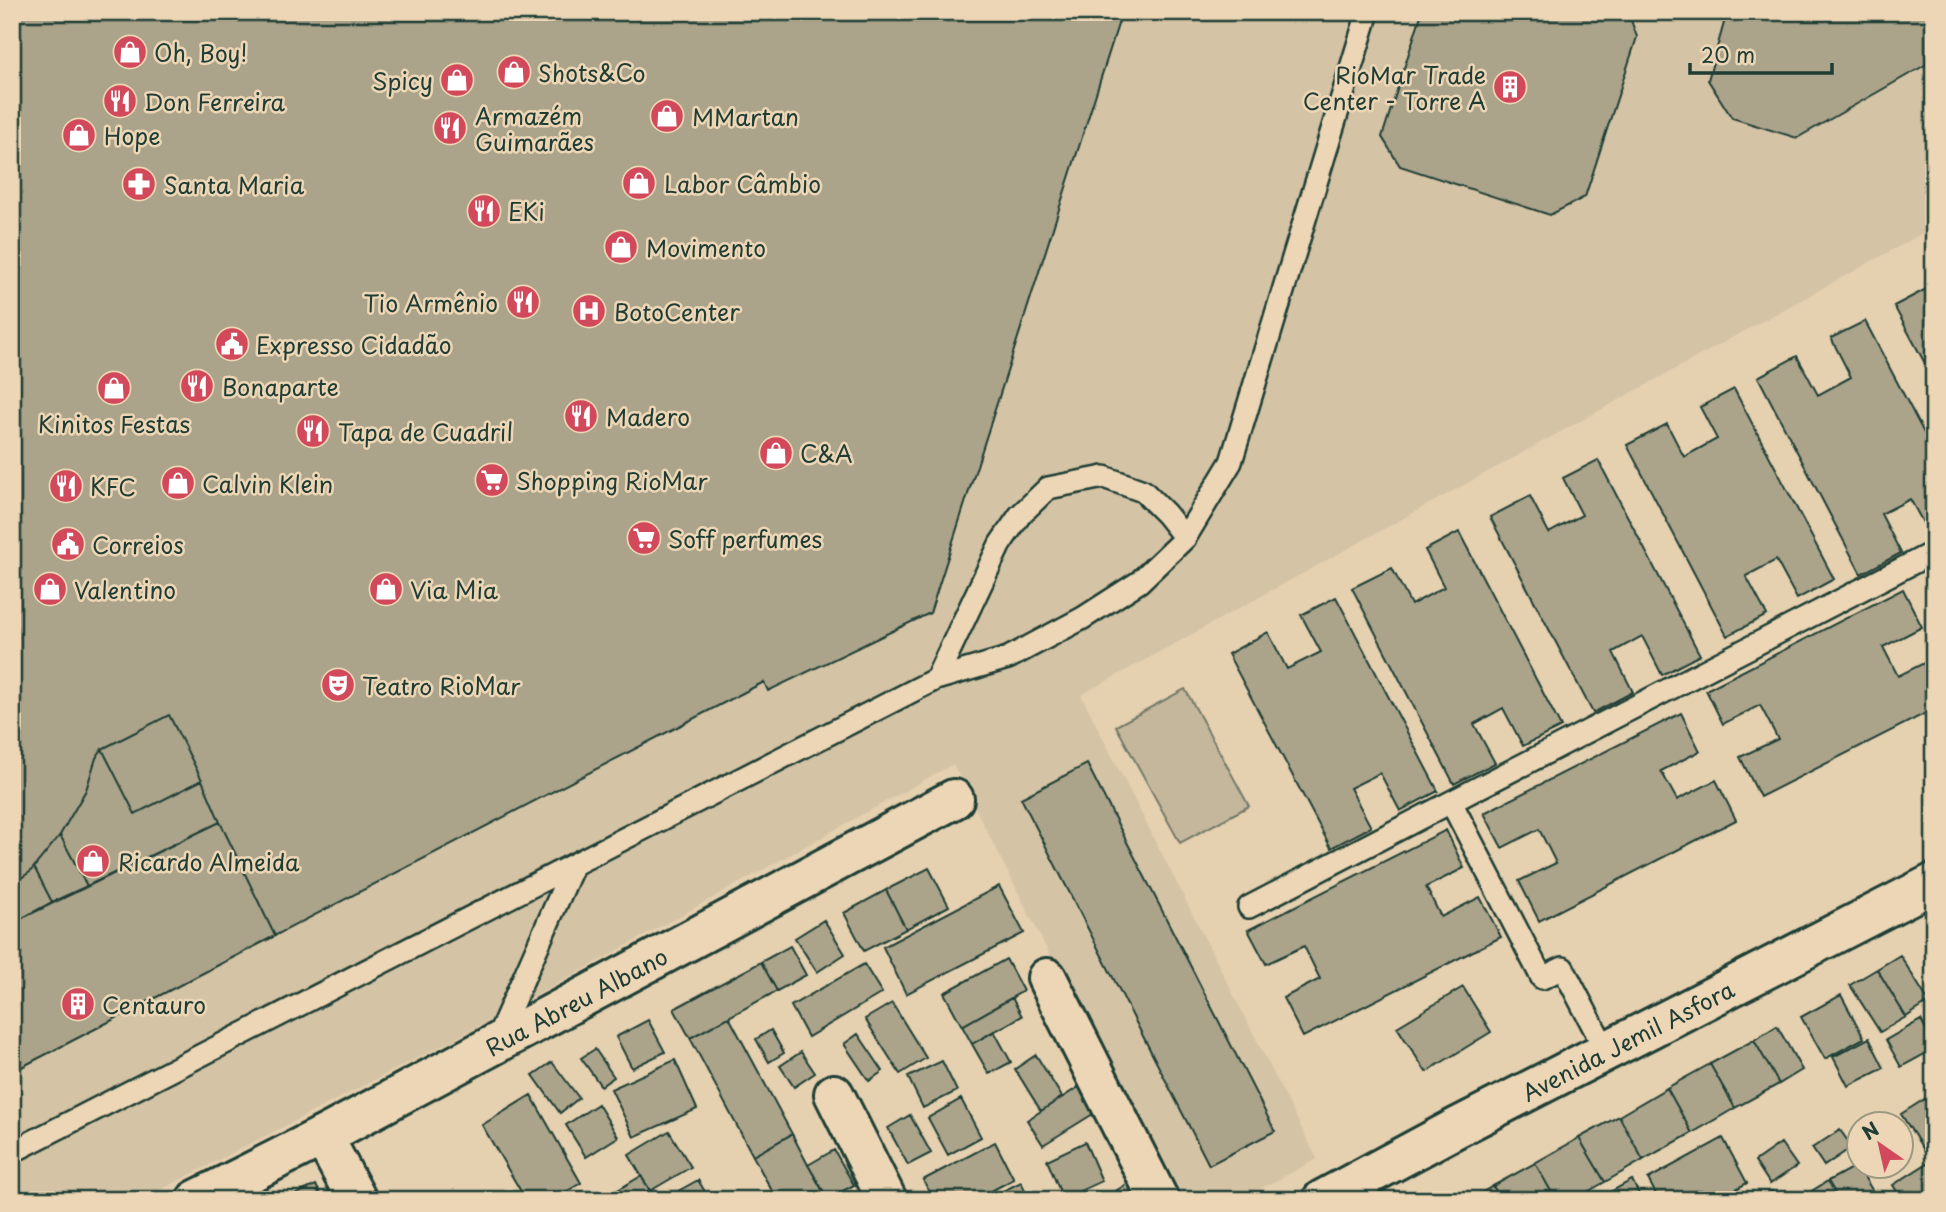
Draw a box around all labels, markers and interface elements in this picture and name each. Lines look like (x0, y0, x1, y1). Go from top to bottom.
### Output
scale bar (1690, 32, 1832, 76)
shop icon: Oh, Boy! (111, 33, 149, 71)
place label: Oh, Boy! (154, 35, 247, 70)
text: 20 m (1701, 38, 1755, 70)
shop icon: Shots&Co (495, 53, 533, 91)
place label: Shots&Co (538, 55, 646, 90)
place label: RioMar Trade Center - Torre A (1303, 57, 1486, 118)
shop icon: Spicy (438, 61, 476, 99)
place label: Spicy (372, 63, 433, 98)
building icon: RioMar Trade Center - Torre A (1491, 68, 1529, 106)
restaurant icon: Don Ferreira (101, 82, 139, 120)
place label: Don Ferreira (144, 84, 286, 119)
shop icon: MMartan (648, 97, 686, 135)
place label: Armazém Guimarães (475, 98, 594, 159)
place label: MMartan (692, 99, 799, 134)
restaurant icon: Armazém Guimarães (431, 109, 469, 147)
shop icon: Hope (60, 116, 98, 154)
place label: Hope (104, 118, 160, 153)
shop icon: Labor Câmbio (620, 164, 658, 202)
pharmacy icon: Santa Maria (120, 165, 158, 203)
place label: Labor Câmbio (664, 166, 821, 201)
place label: Santa Maria (164, 167, 305, 202)
restaurant icon: EKi (465, 192, 503, 230)
place label: EKi (508, 194, 545, 229)
shop icon: Movimento (602, 228, 640, 266)
place label: Movimento (646, 230, 766, 265)
restaurant icon: Tio Armênio (504, 283, 542, 321)
place label: Tio Armênio (364, 285, 498, 320)
hospital icon: BotoCenter (570, 292, 608, 330)
place label: BotoCenter (614, 294, 740, 329)
public building icon: Expresso Cidadão (213, 325, 251, 363)
place label: Expresso Cidadão (256, 327, 451, 362)
restaurant icon: Bonaparte (178, 367, 216, 405)
shop icon: Kinitos Festas (95, 369, 133, 407)
place label: Bonaparte (222, 369, 339, 404)
restaurant icon: Madero (562, 397, 600, 435)
place label: Madero (606, 399, 690, 434)
place label: Kinitos Festas (38, 406, 190, 441)
restaurant icon: Tapa de Cuadril (294, 412, 332, 450)
place label: Tapa de Cuadril (338, 414, 513, 449)
shop icon: C&A (757, 434, 795, 472)
place label: C&A (800, 436, 853, 471)
supermarket icon: Shopping RioMar (473, 461, 511, 499)
place label: Shopping RioMar (516, 463, 708, 498)
shop icon: Calvin Klein (159, 464, 197, 502)
place label: Calvin Klein (202, 466, 333, 501)
restaurant icon: KFC (47, 467, 85, 505)
place label: KFC (90, 469, 136, 504)
supermarket icon: Soff perfumes (625, 519, 663, 557)
place label: Soff perfumes (668, 521, 822, 556)
public building icon: Correios (49, 525, 87, 563)
place label: Correios (92, 527, 184, 562)
shop icon: Valentino (31, 570, 69, 608)
shop icon: Via Mia (367, 570, 405, 608)
place label: Valentino (74, 572, 176, 607)
place label: Via Mia (410, 572, 498, 607)
theatre icon: Teatro RioMar (319, 666, 357, 704)
place label: Teatro RioMar (362, 668, 521, 703)
shop icon: Ricardo Almeida (74, 842, 112, 880)
place label: Ricardo Almeida (118, 844, 300, 879)
street label: Rua Abreu Albano (479, 938, 673, 1064)
street label: Avenida Jemil Asfora (1515, 971, 1740, 1109)
building icon: Centauro (59, 985, 97, 1023)
place label: Centauro (102, 987, 206, 1022)
north arrow (1844, 1110, 1914, 1180)
text: N (1856, 1114, 1884, 1146)

